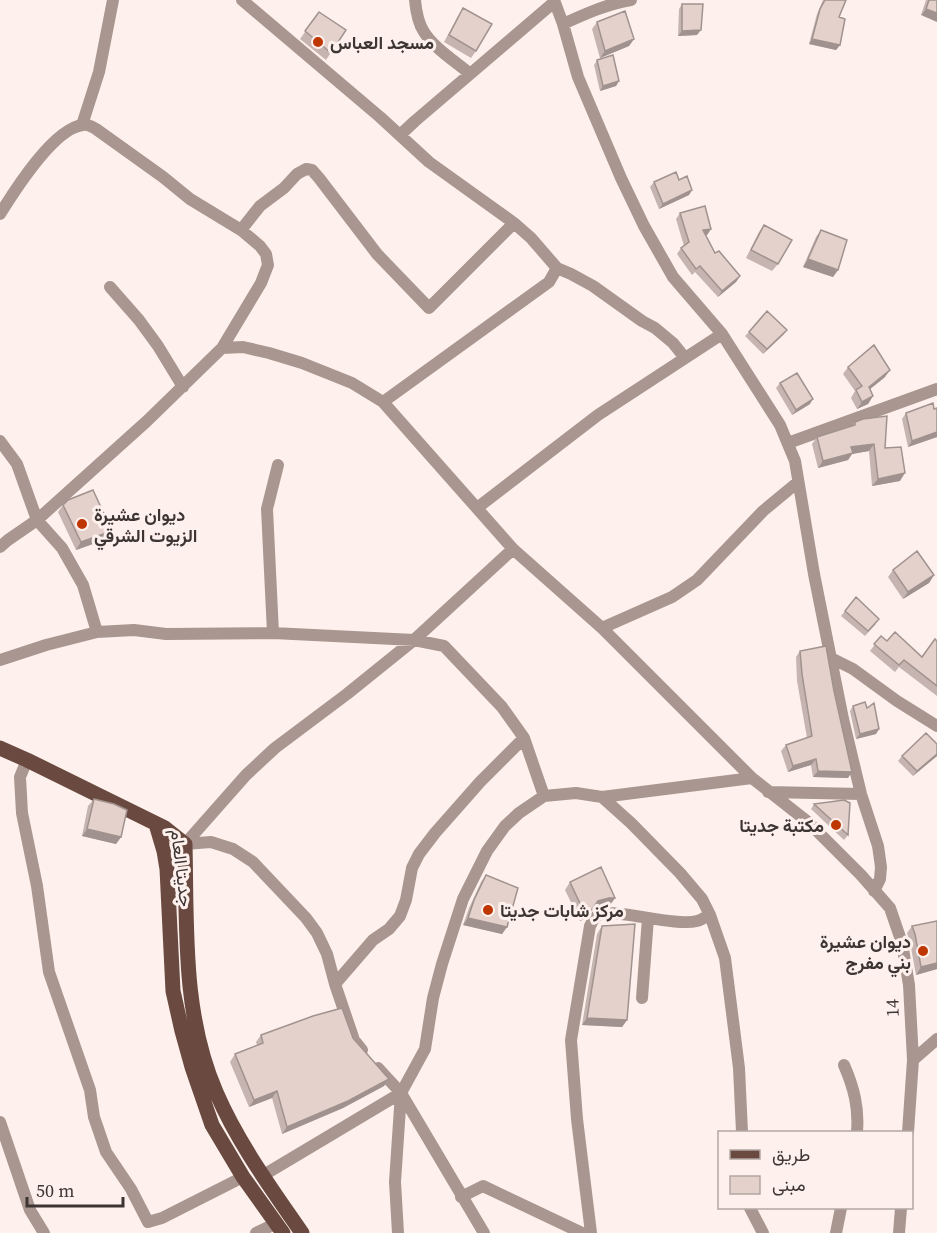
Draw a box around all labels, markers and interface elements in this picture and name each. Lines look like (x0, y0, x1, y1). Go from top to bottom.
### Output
place label: مسجد العباس (330, 30, 434, 55)
marker: مسجد العباس (311, 35, 325, 49)
place label: ديوان عشيرة الزيوت الشرقي (94, 502, 198, 551)
marker: ديوان عشيرة الزيوت الشرقي (75, 517, 89, 531)
place label: مكتبة جديتا (739, 813, 824, 838)
marker: مكتبة جديتا (829, 818, 843, 832)
street label: جديتا العام (165, 828, 199, 908)
place label: مركز شابات جديتا (500, 898, 624, 923)
marker: مركز شابات جديتا (481, 903, 495, 917)
place label: ديوان عشيرة بني مفرج (820, 929, 911, 978)
marker: ديوان عشيرة بني مفرج (916, 944, 930, 958)
street label: 14 (879, 999, 905, 1017)
legend (718, 1131, 913, 1209)
text: طريق (772, 1142, 810, 1167)
scale bar (27, 1170, 123, 1208)
text: مبنى (772, 1172, 806, 1197)
text: 50 m (36, 1178, 74, 1203)

